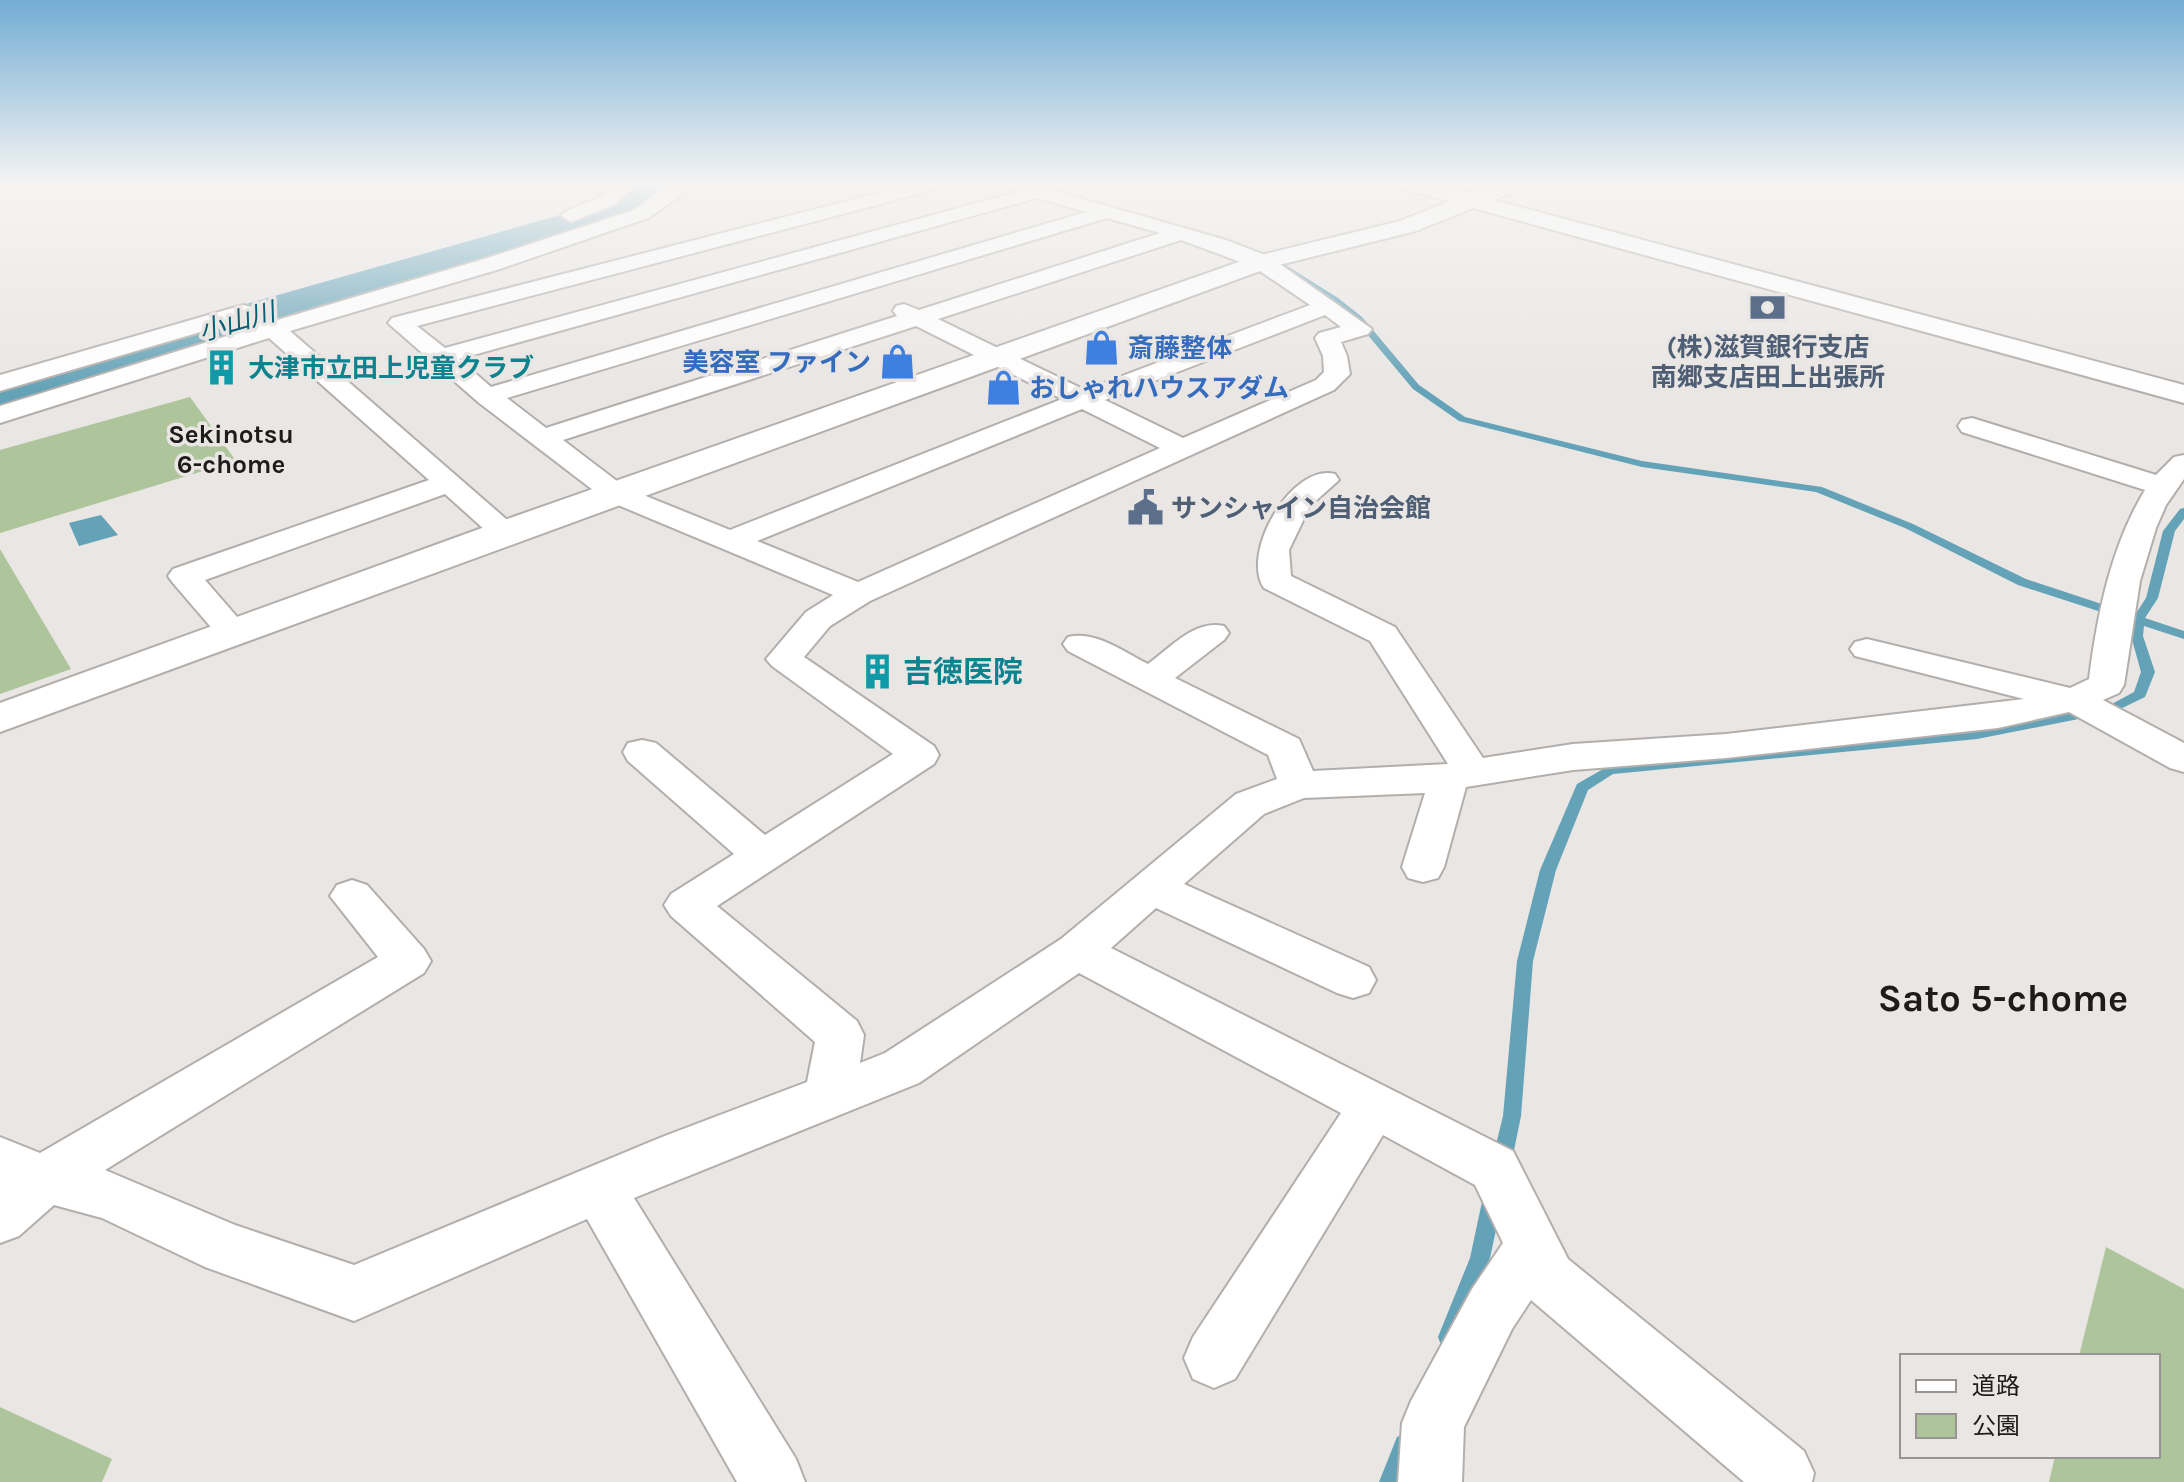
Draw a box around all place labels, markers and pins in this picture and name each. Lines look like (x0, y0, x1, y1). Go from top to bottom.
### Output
bank icon: (株)滋賀銀行支店 南郷支店田上出張所 (1749, 289, 1787, 327)
shop icon: 斎藤整体 (1083, 329, 1121, 367)
place label: (株)滋賀銀行支店 南郷支店田上出張所 (1651, 332, 1885, 393)
place label: 斎藤整体 (1128, 333, 1232, 364)
shop icon: 美容室 ファイン (878, 343, 916, 381)
place label: 美容室 ファイン (682, 347, 871, 378)
building icon: 大津市立田上児童クラブ (203, 349, 241, 387)
place label: 大津市立田上児童クラブ (248, 353, 534, 384)
shop icon: おしゃれハウスアダム (984, 369, 1022, 407)
place label: おしゃれハウスアダム (1029, 373, 1289, 404)
public building icon: サンシャイン自治会館 (1126, 489, 1164, 527)
place label: サンシャイン自治会館 (1171, 493, 1431, 524)
building icon: 吉徳医院 (858, 653, 896, 691)
place label: 吉徳医院 (903, 654, 1023, 690)

